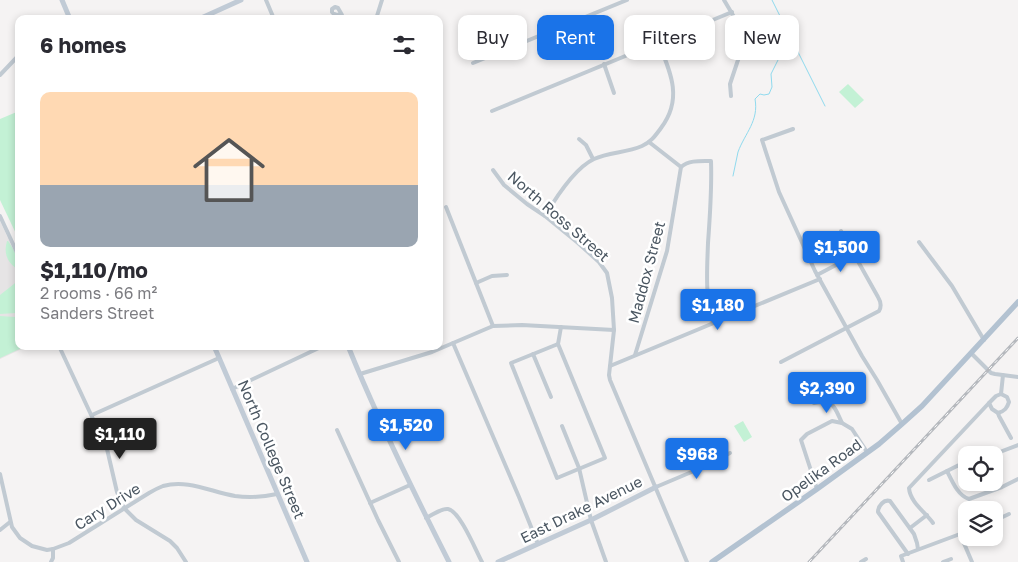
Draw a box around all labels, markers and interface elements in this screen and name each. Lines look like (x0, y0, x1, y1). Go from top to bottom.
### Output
chip: Buy (458, 15, 527, 60)
chip: Rent (537, 15, 614, 60)
chip: Filters (624, 15, 715, 60)
chip: New (725, 15, 799, 60)
icon: filters (390, 31, 418, 59)
text: 6 homes (40, 32, 126, 58)
icon: home (184, 125, 274, 215)
street label: North Ross Street (505, 167, 613, 265)
street label: Maddox Street (624, 219, 668, 325)
pin: $1,500 (800, 230, 882, 273)
text: $1,500 (814, 237, 868, 257)
text: $1,110/mo (40, 257, 148, 283)
text: 2 rooms · 66 m² (40, 283, 157, 303)
pin: $1,180 (677, 288, 759, 331)
text: $1,180 (692, 295, 744, 315)
text: Sanders Street (40, 303, 154, 323)
pin: $2,390 (786, 372, 868, 414)
street label: North College Street (235, 377, 309, 521)
text: $2,390 (799, 378, 855, 398)
pin: $1,520 (365, 408, 447, 451)
text: $1,520 (379, 415, 433, 435)
pin: $1,110 (79, 418, 161, 460)
text: $1,110 (95, 424, 145, 444)
street label: Opelika Road (777, 435, 865, 505)
pin: $968 (667, 438, 727, 480)
text: $968 (676, 444, 718, 464)
map controls (958, 446, 1003, 546)
button: locate (958, 446, 1003, 491)
street label: East Drake Avenue (517, 472, 645, 546)
street label: Cary Drive (71, 479, 144, 533)
button: layers (958, 501, 1003, 546)

